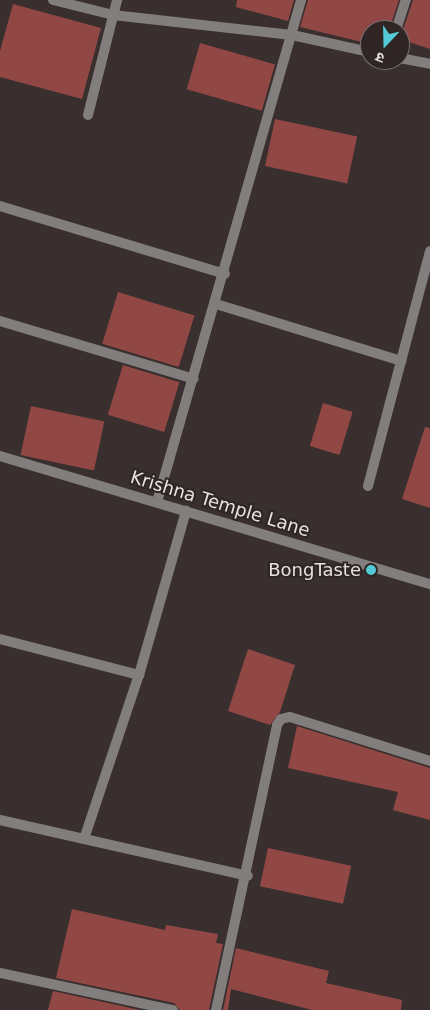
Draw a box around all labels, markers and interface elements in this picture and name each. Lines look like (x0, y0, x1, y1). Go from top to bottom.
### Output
north arrow (360, 20, 410, 70)
text: उ (373, 49, 387, 67)
street label: Krishna Temple Lane (128, 466, 312, 542)
place label: BongTaste (268, 559, 361, 581)
marker: BongTaste (365, 564, 377, 576)

